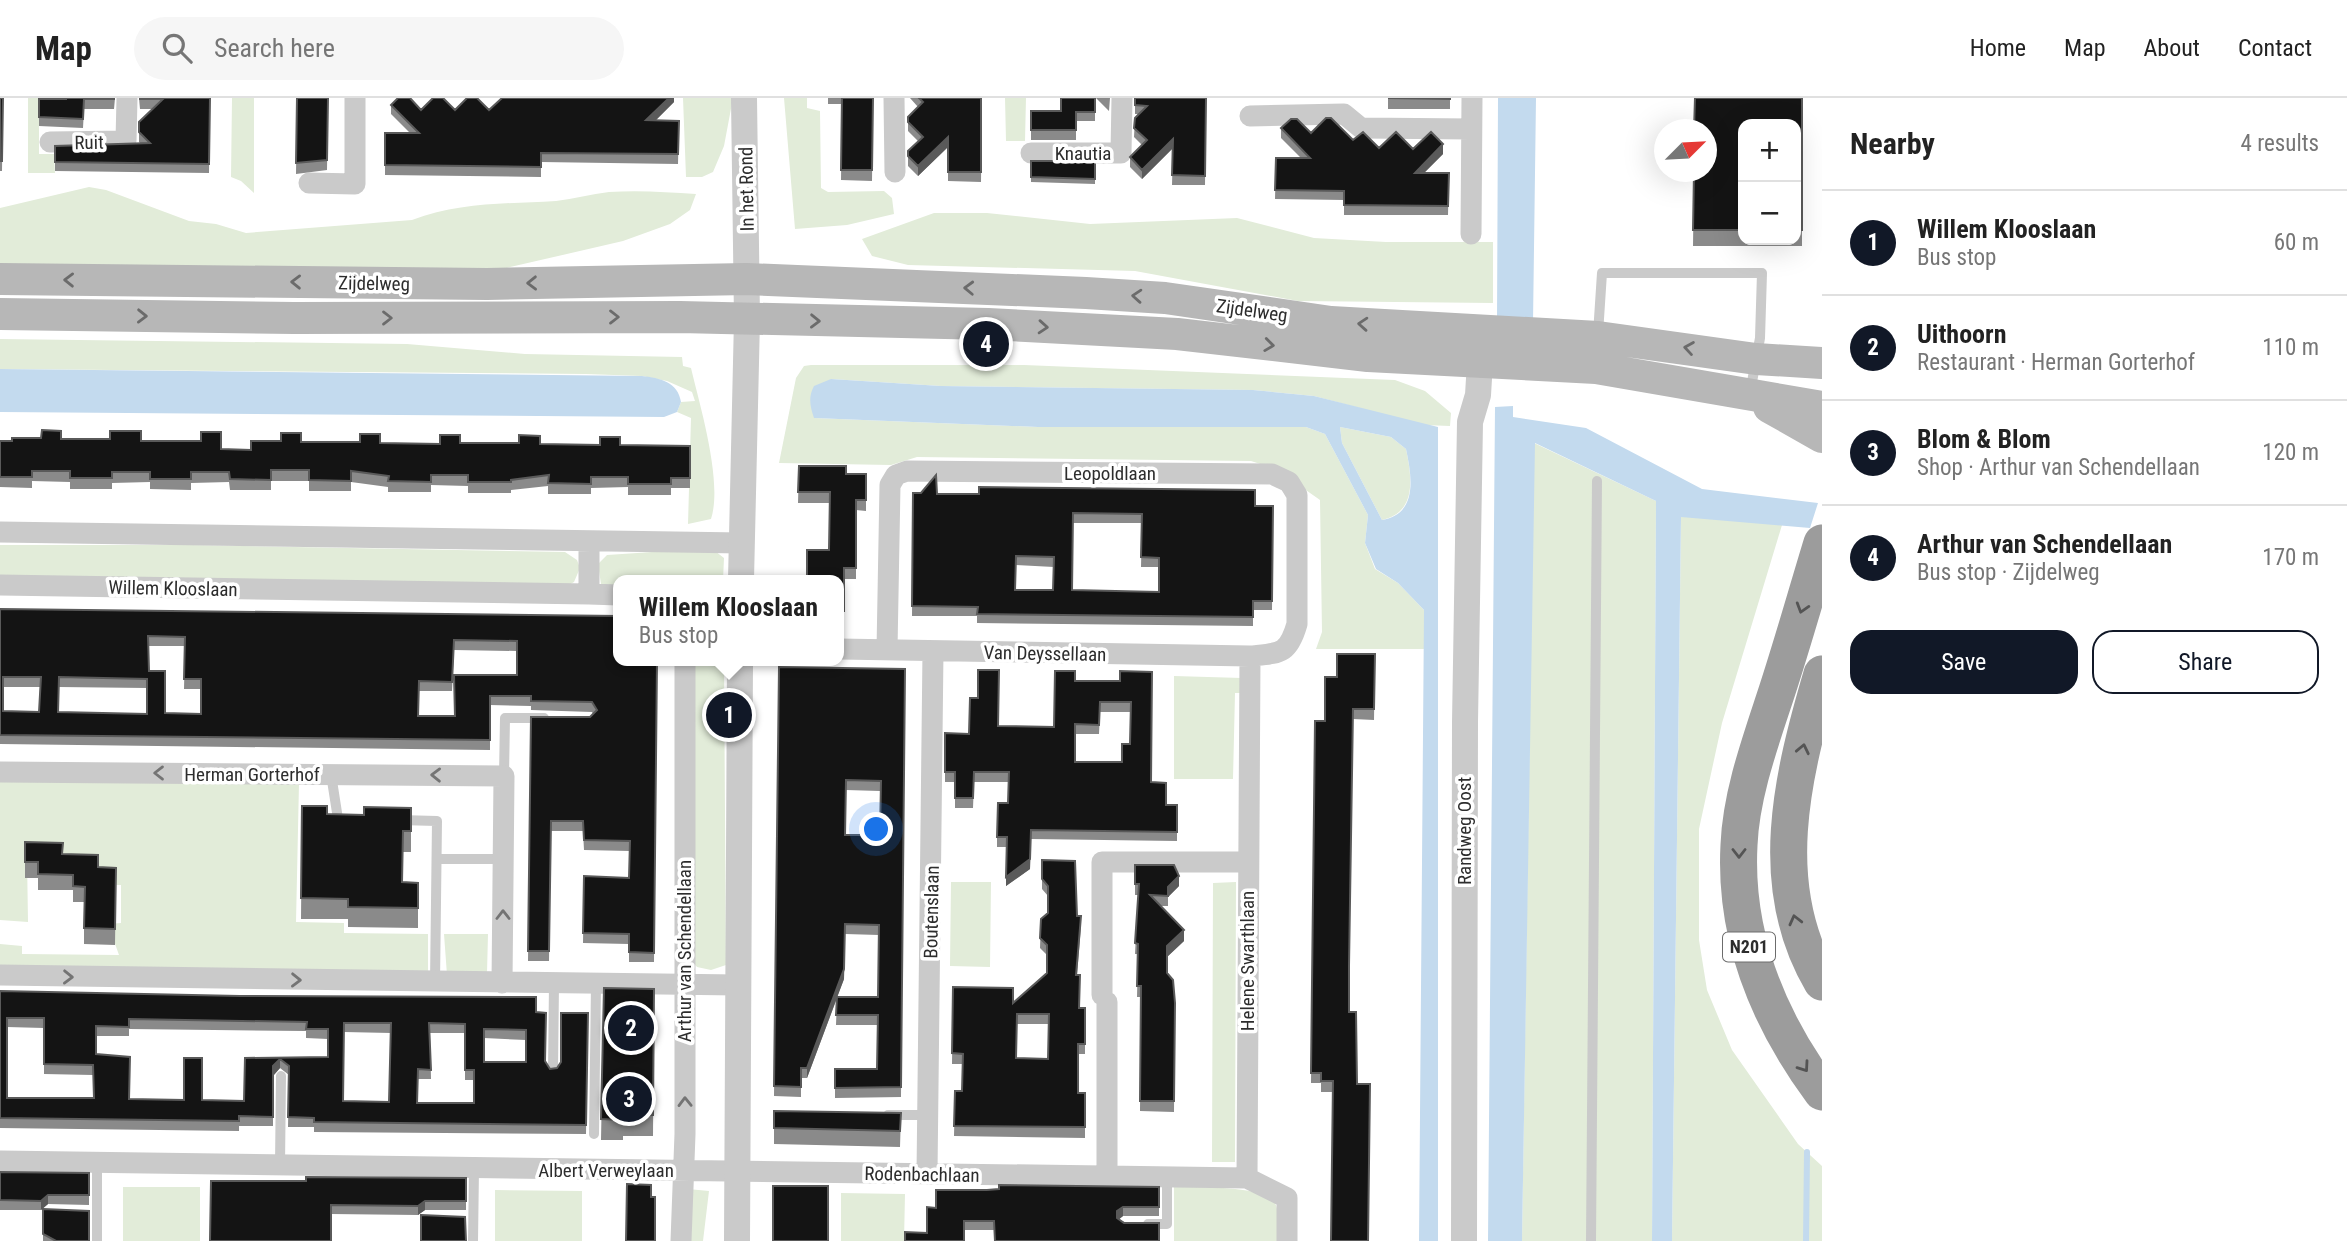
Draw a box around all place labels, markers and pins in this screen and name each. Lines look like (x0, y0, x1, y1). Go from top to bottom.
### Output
pin: 4 (963, 318, 1009, 370)
pin: 1 (706, 689, 752, 741)
pin: 2 (608, 1002, 654, 1054)
pin: 3 (606, 1073, 652, 1125)

